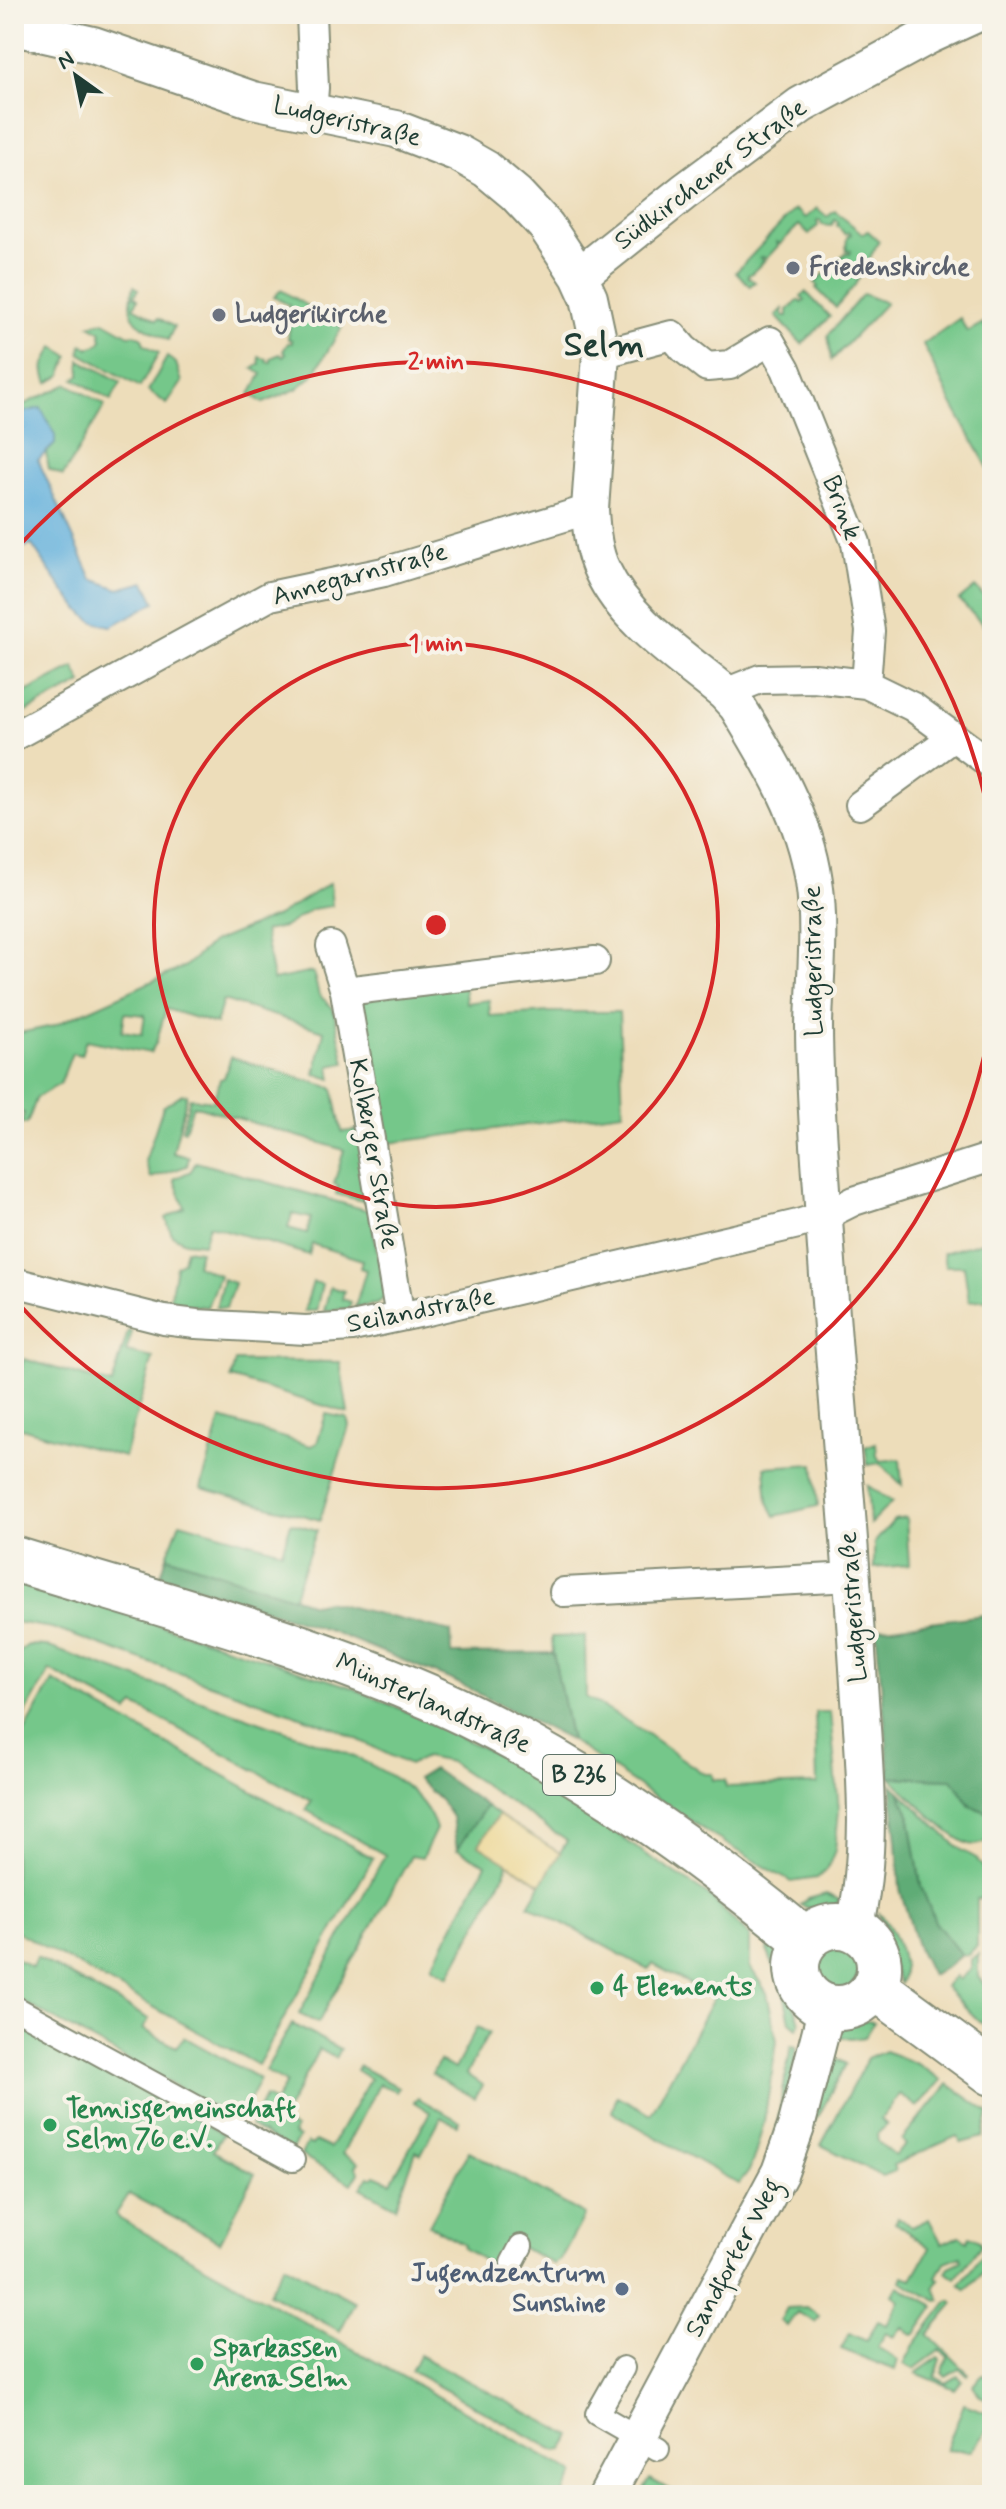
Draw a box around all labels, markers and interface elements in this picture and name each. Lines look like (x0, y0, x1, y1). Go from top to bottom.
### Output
north arrow (36, 36, 116, 116)
text: N (52, 45, 80, 77)
street label: Ludgeristraße (269, 88, 424, 158)
street label: Südkirchener Straße (608, 91, 814, 259)
place label: Friedenskirche (809, 251, 970, 285)
marker: Friedenskirche (784, 259, 802, 277)
place label: Ludgerikirche (235, 298, 388, 335)
marker: Ludgerikirche (210, 306, 228, 324)
district label: Selm (564, 323, 644, 368)
text: 2 min (408, 347, 464, 378)
street label: Brink (813, 471, 869, 545)
street label: Annegarnstraße (269, 535, 452, 617)
text: 1 min (408, 629, 464, 660)
street label: Ludgeristraße (796, 885, 834, 1037)
centre of rings (422, 911, 450, 939)
street label: Kolberger Straße (337, 1056, 407, 1253)
street label: Seilandstraße (344, 1280, 498, 1342)
street label: Ludgeristraße (832, 1530, 878, 1683)
street label: Münsterlandstraße (330, 1646, 536, 1762)
road number: B 236 (543, 1755, 615, 1795)
place label: 4 Elements (613, 1971, 753, 2005)
marker: 4 Elements (588, 1979, 606, 1997)
place label: Tennisgemeinschaft Selm 76 e.V. (66, 2093, 296, 2157)
marker: Tennisgemeinschaft Selm 76 e.V. (41, 2116, 59, 2134)
street label: Sandforter Weg (678, 2173, 793, 2345)
place label: Jugendzentrum Sunshine (411, 2257, 606, 2321)
marker: Jugendzentrum Sunshine (613, 2280, 631, 2298)
place label: Sparkassen Arena Selm (213, 2332, 348, 2396)
marker: Sparkassen Arena Selm (188, 2355, 206, 2373)

